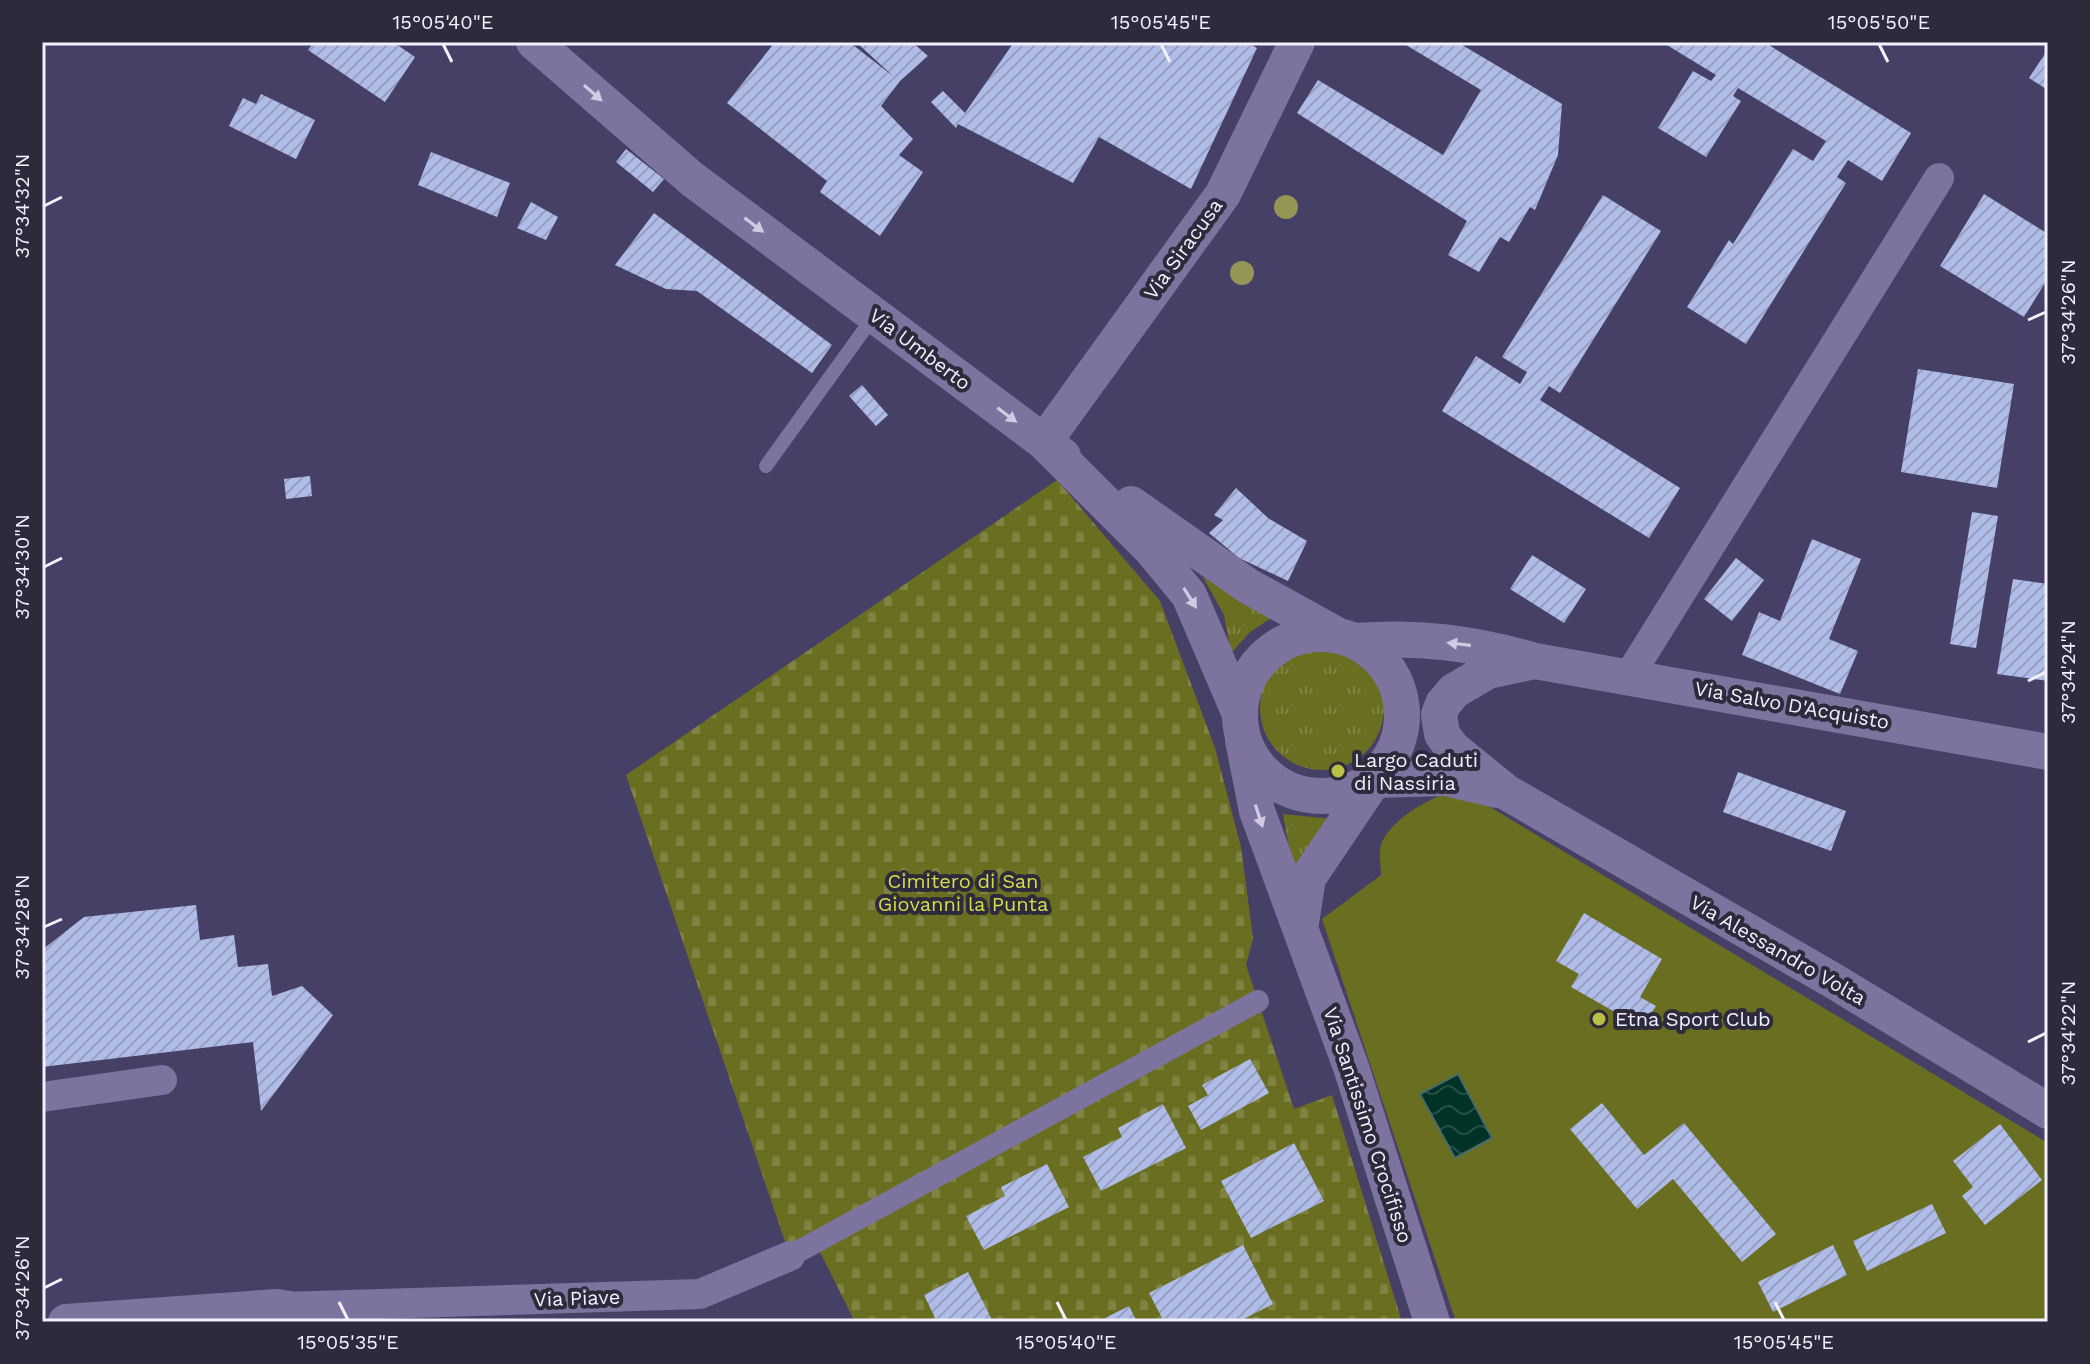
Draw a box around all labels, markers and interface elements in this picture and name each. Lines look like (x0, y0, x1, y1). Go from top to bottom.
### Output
text: 15°05'40"E (392, 10, 494, 34)
text: 15°05'45"E (1111, 10, 1211, 34)
text: 15°05'50"E (1828, 10, 1930, 34)
one-way arrow (583, 84, 603, 101)
text: 37°34'32"N (10, 154, 34, 258)
street label: Via Siracusa (1138, 194, 1228, 304)
one-way arrow (744, 217, 764, 233)
text: 37°34'26"N (2056, 259, 2080, 365)
street label: Via Umberto (864, 303, 976, 395)
one-way arrow (997, 406, 1018, 422)
text: 37°34'30"N (10, 514, 34, 620)
one-way arrow (1182, 587, 1196, 609)
text: 37°34'24"N (2056, 620, 2080, 724)
one-way arrow (1446, 637, 1471, 650)
street label: Via Salvo D'Acquisto (1693, 676, 1891, 734)
place label: Largo Caduti di Nassiria (1354, 748, 1478, 795)
marker: Largo Caduti di Nassiria (1329, 762, 1347, 780)
one-way arrow (1253, 804, 1266, 828)
park label: Cimitero di San Giovanni la Punta (878, 869, 1048, 916)
text: 37°34'28"N (10, 874, 34, 980)
street label: Via Alessandro Volta (1686, 890, 1870, 1010)
text: 37°34'22"N (2056, 981, 2080, 1085)
street label: Via Santissimo Crocifisso (1319, 1004, 1417, 1246)
place label: Etna Sport Club (1615, 1007, 1771, 1031)
marker: Etna Sport Club (1590, 1010, 1608, 1028)
text: 37°34'26"N (10, 1235, 34, 1341)
street label: Via Piave (533, 1284, 621, 1312)
text: 15°05'35"E (297, 1330, 399, 1354)
text: 15°05'40"E (1015, 1330, 1117, 1354)
text: 15°05'45"E (1734, 1330, 1834, 1354)

